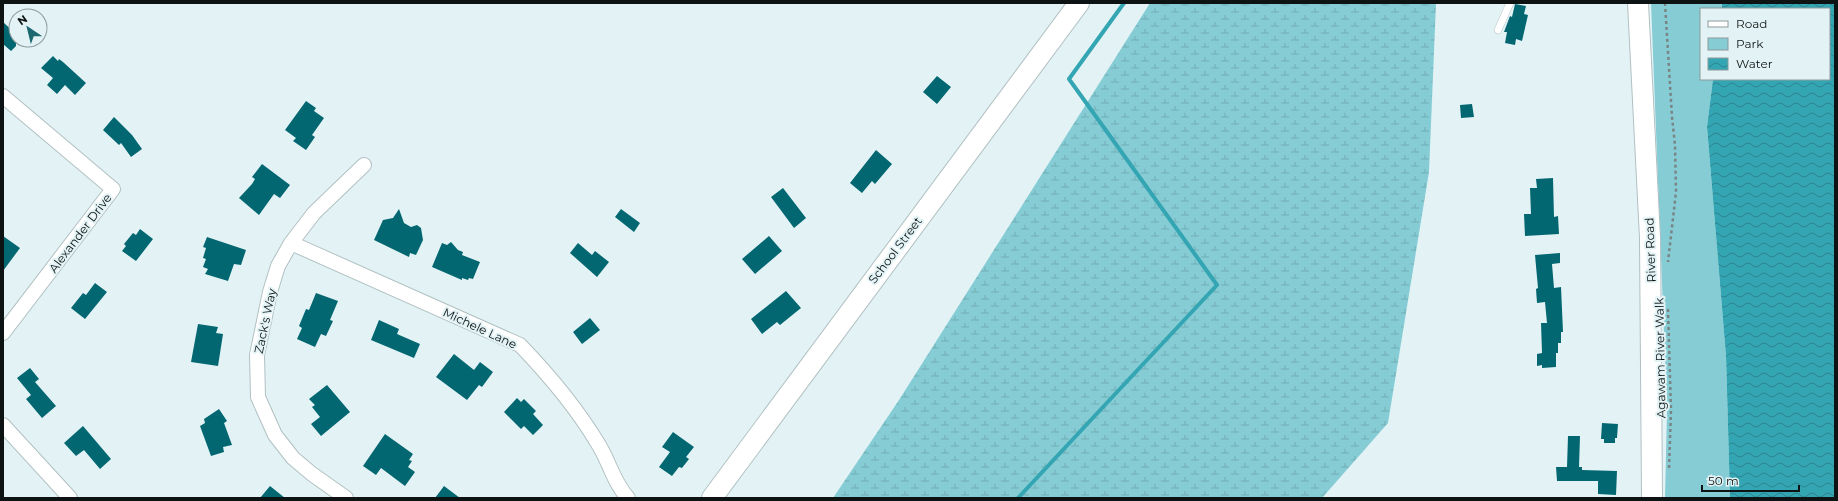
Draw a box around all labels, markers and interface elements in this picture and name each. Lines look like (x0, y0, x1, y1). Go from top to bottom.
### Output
north arrow (8, 8, 48, 48)
legend (1700, 8, 1830, 80)
text: N (15, 12, 30, 28)
text: Road (1736, 16, 1767, 31)
text: Park (1736, 36, 1764, 51)
text: Water (1736, 56, 1773, 71)
street label: Alexander Drive (45, 190, 115, 276)
street label: School Street (865, 213, 925, 286)
street label: River Road (1641, 217, 1659, 283)
street label: Zack's Way (251, 287, 279, 355)
street label: Agawam River Walk (1651, 297, 1669, 418)
street label: Michele Lane (441, 304, 519, 352)
scale bar (1702, 467, 1799, 493)
text: 50 m (1708, 473, 1739, 488)

